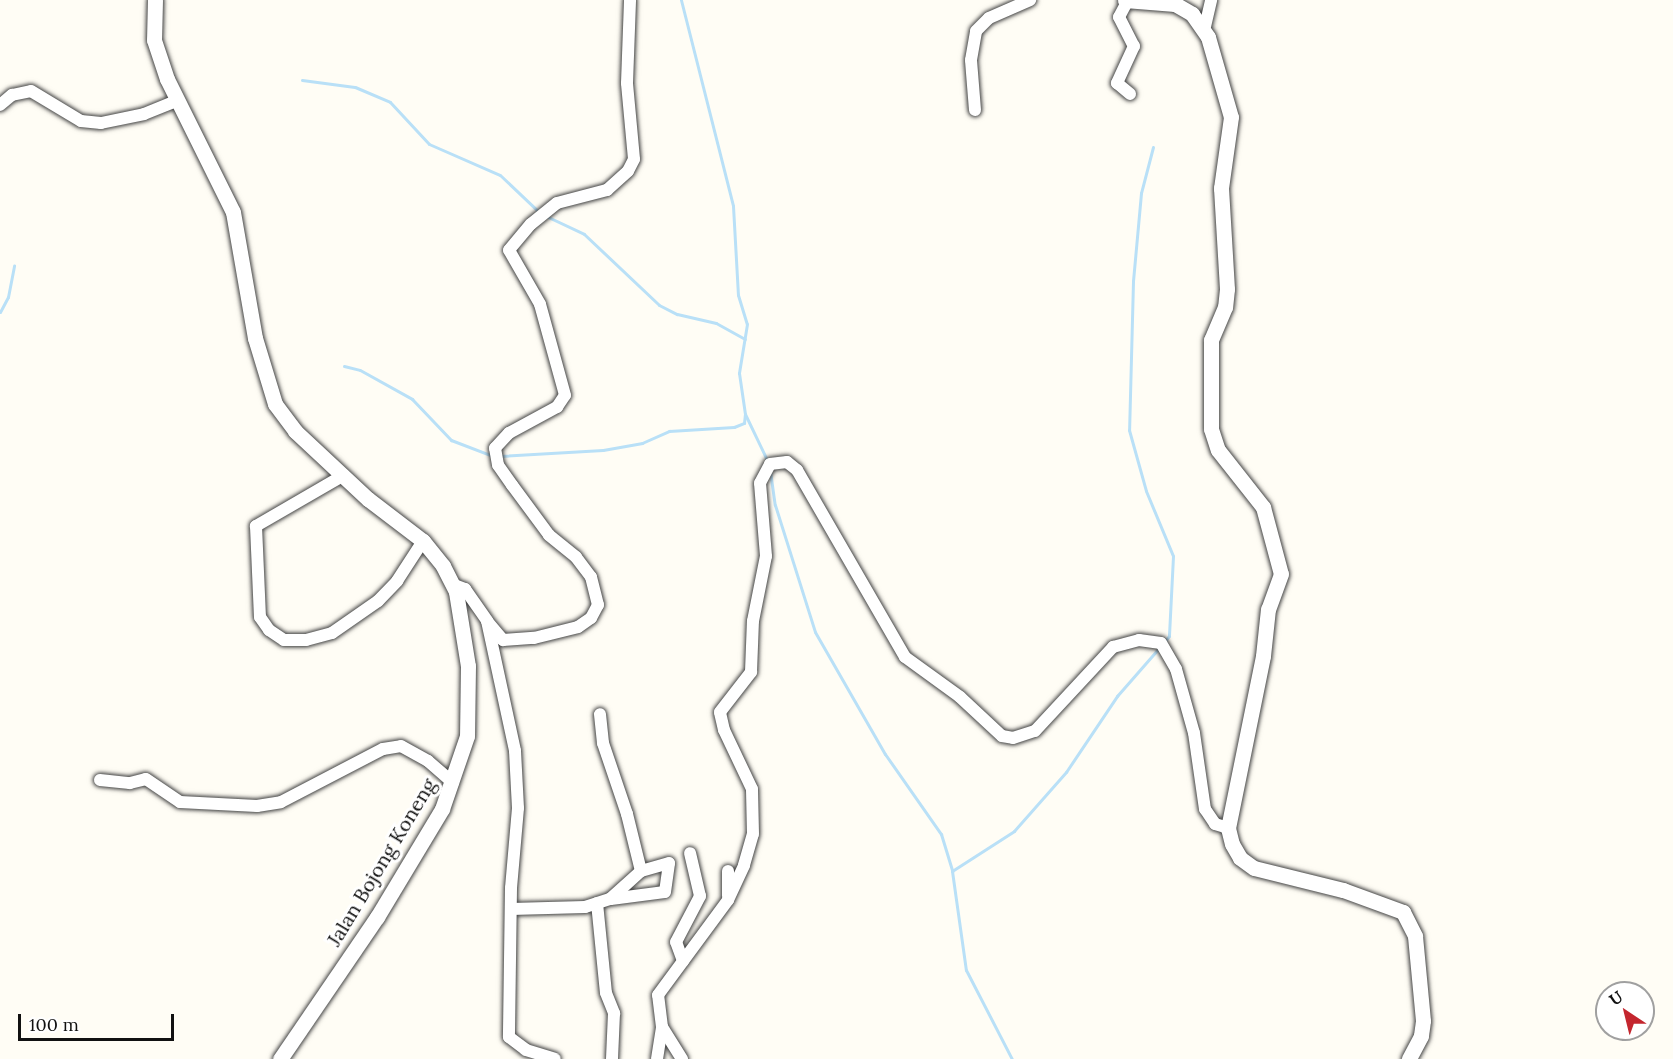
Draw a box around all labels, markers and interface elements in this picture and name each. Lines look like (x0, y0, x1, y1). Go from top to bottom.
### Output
street label: Jalan Bojong Koneng (321, 774, 441, 950)
north arrow (1595, 981, 1655, 1041)
text: U (1605, 986, 1627, 1010)
scale bar (21, 1002, 177, 1040)
text: 100 m (29, 1013, 79, 1036)

